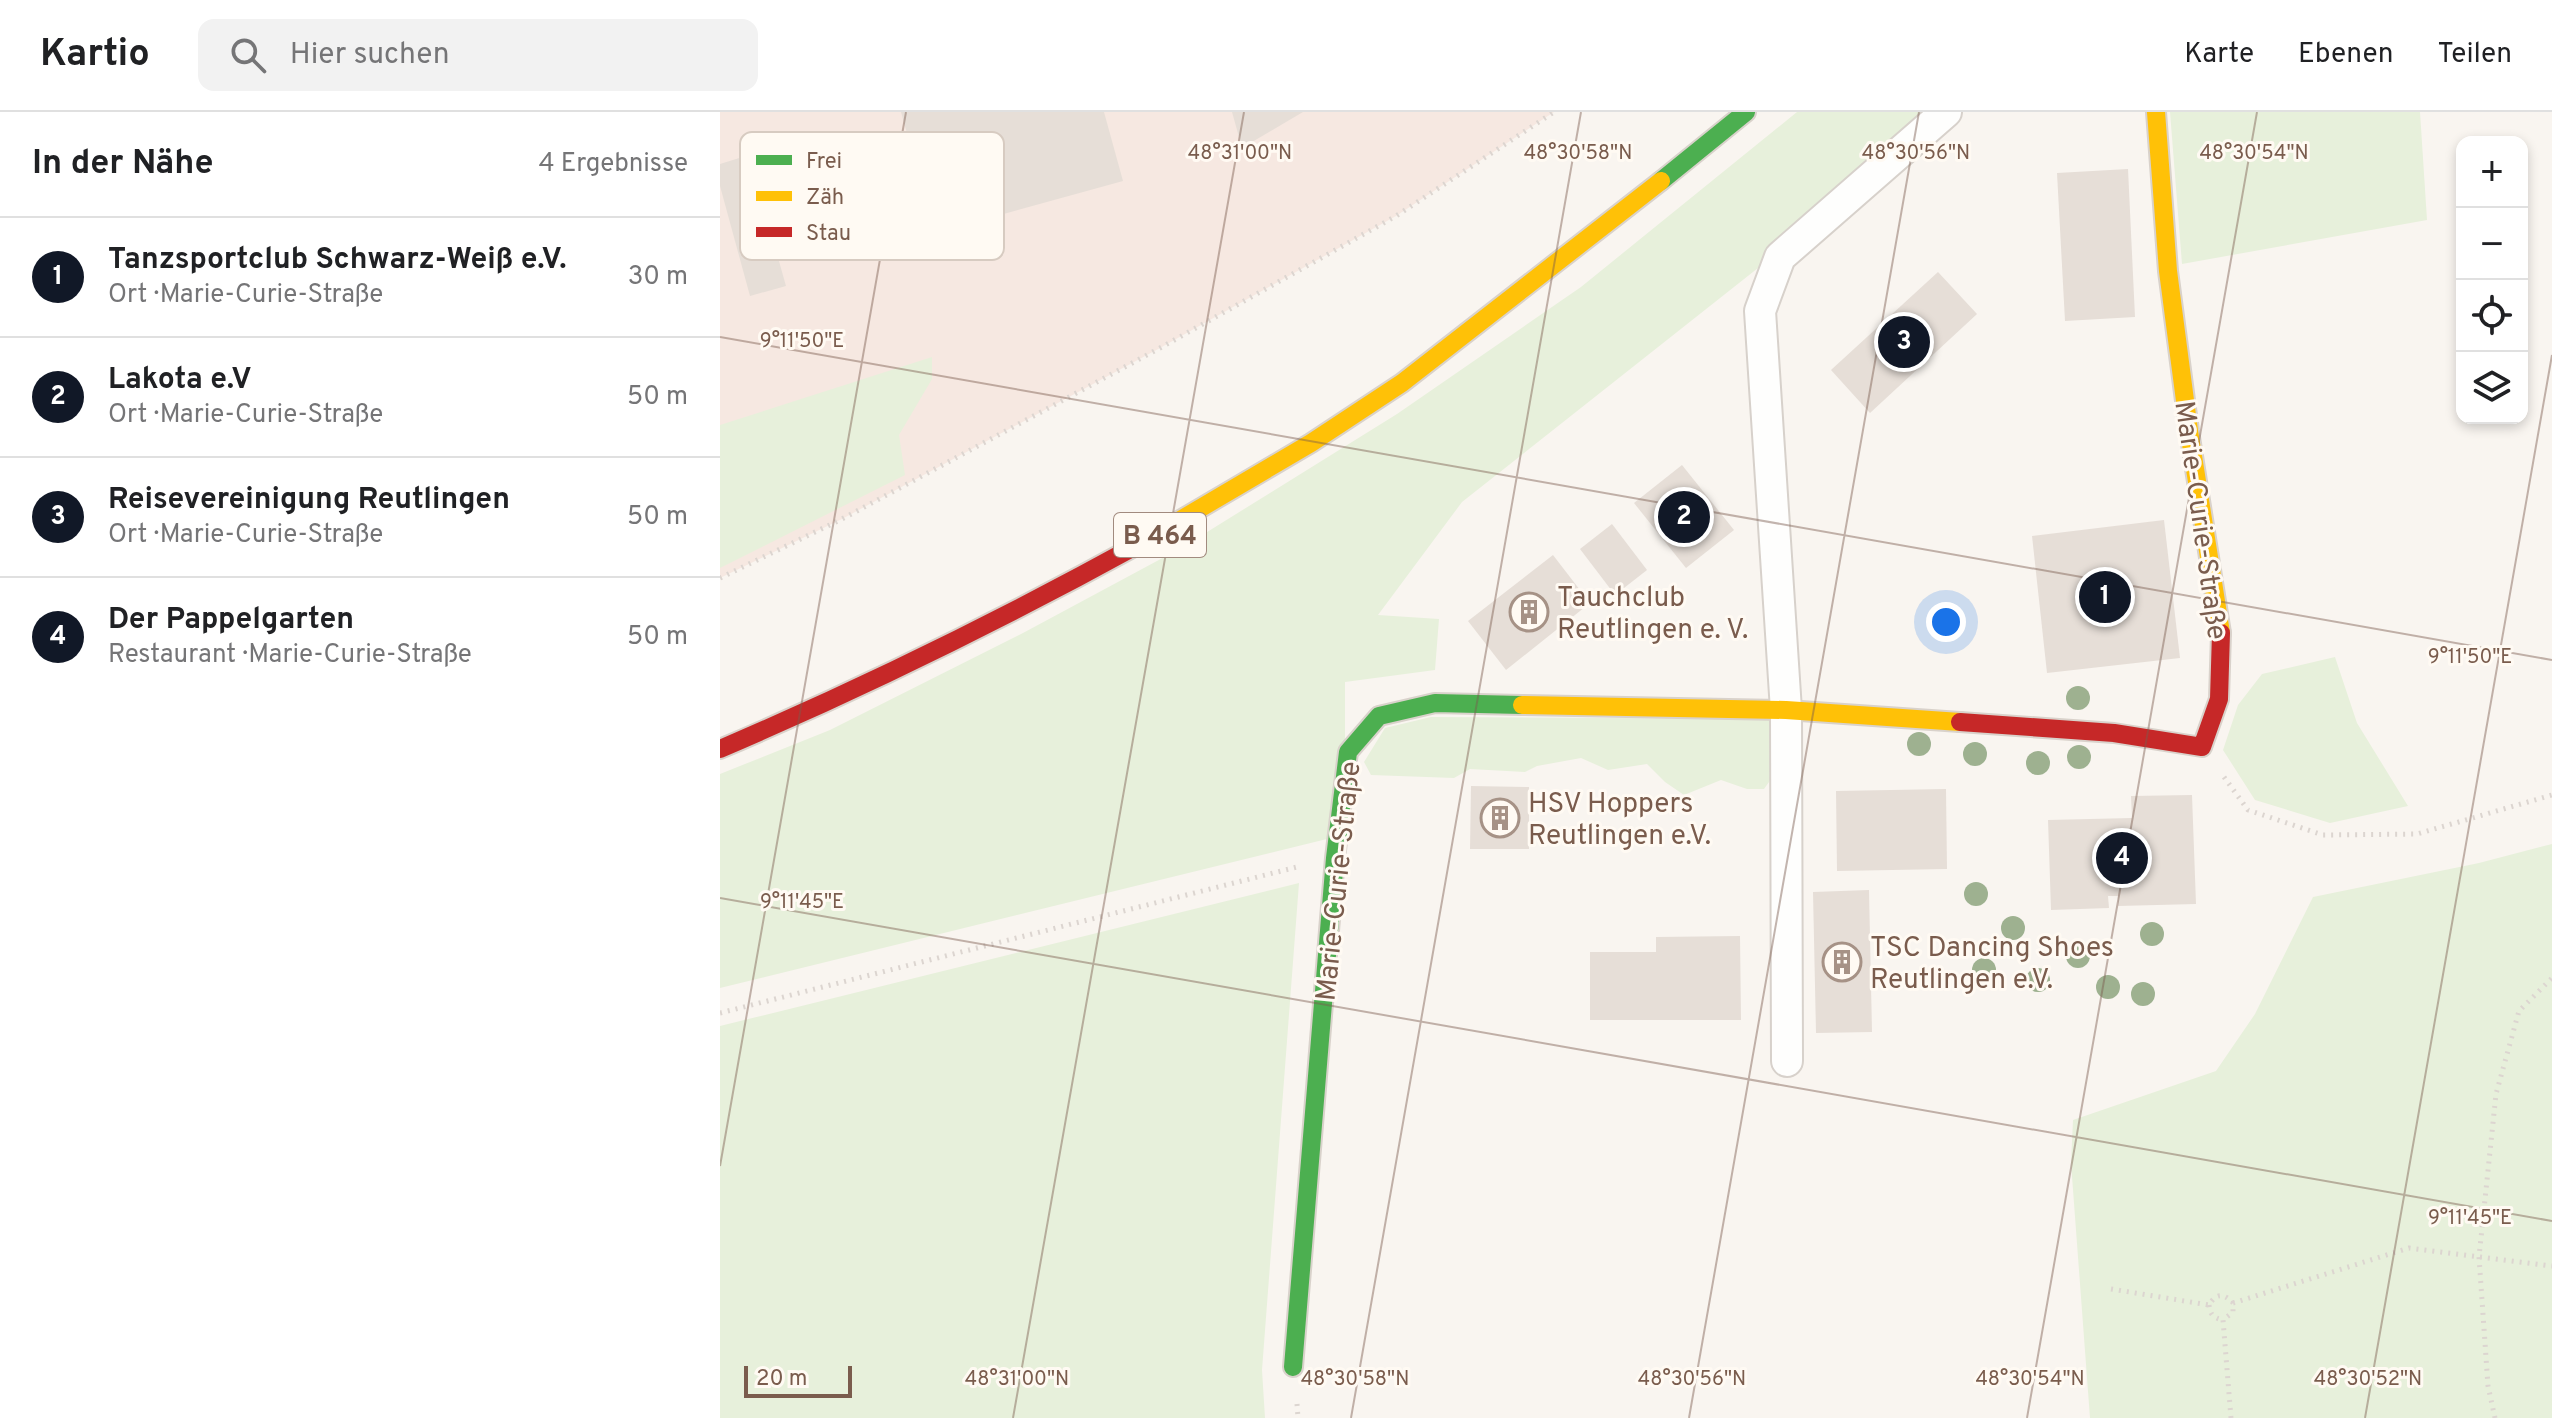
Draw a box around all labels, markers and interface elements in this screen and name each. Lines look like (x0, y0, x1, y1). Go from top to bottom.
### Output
search box (198, 19, 758, 91)
text: Kartio (40, 31, 150, 80)
icon: search (226, 33, 270, 77)
text: Hier suchen (290, 37, 450, 74)
text: Karte (2184, 37, 2254, 73)
text: Ebenen (2298, 37, 2394, 73)
text: Teilen (2438, 37, 2512, 73)
legend (740, 132, 1004, 260)
map controls (2456, 136, 2528, 424)
button: + (2456, 136, 2528, 208)
text: 48°31'00"N (1188, 141, 1292, 167)
text: 48°30'58"N (1524, 141, 1632, 167)
text: 48°30'56"N (1862, 141, 1970, 167)
text: 48°30'54"N (2199, 141, 2309, 167)
text: In der Nähe (32, 143, 214, 186)
text: 4 Ergebnisse (538, 148, 688, 181)
text: Frei (806, 149, 842, 176)
text: Zäh (806, 185, 844, 212)
button: − (2456, 208, 2528, 280)
text: Stau (806, 221, 851, 248)
text: Tanzsportclub Schwarz-Weiß e.V. (108, 242, 566, 279)
text: 1 (53, 261, 63, 294)
text: 30 m (628, 261, 688, 294)
text: Ort · Marie-Curie-Straße (108, 279, 383, 312)
button: locate (2456, 280, 2528, 352)
pin: 3 (1878, 312, 1930, 372)
text: 9°11'50"E (760, 329, 844, 355)
button: layers (2456, 352, 2528, 424)
text: Lakota e.V (108, 362, 252, 399)
text: 2 (50, 381, 66, 414)
text: 50 m (627, 381, 688, 414)
text: Ort · Marie-Curie-Straße (108, 399, 383, 432)
street label: Marie-Curie-Straße (2164, 399, 2234, 642)
text: Reisevereinigung Reutlingen (108, 482, 510, 519)
pin: 2 (1658, 487, 1710, 547)
text: 3 (50, 501, 66, 534)
text: 50 m (627, 501, 688, 534)
road number: B 464 (1114, 513, 1206, 557)
text: Ort · Marie-Curie-Straße (108, 519, 383, 552)
pin: 1 (2079, 567, 2131, 627)
place label: Tauchclub Reutlingen e. V. (1557, 581, 1748, 649)
building icon: Tauchclub Reutlingen e. V. (1508, 591, 1550, 633)
text: Der Pappelgarten (108, 602, 354, 639)
your location (1926, 602, 1966, 642)
text: 4 (50, 621, 66, 654)
text: 50 m (627, 621, 688, 654)
text: Restaurant · Marie-Curie-Straße (108, 639, 472, 672)
text: 9°11'50"E (2428, 645, 2512, 671)
street label: Marie-Curie-Straße (1309, 760, 1370, 1003)
place label: HSV Hoppers Reutlingen e.V. (1528, 787, 1711, 855)
building icon: HSV Hoppers Reutlingen e.V. (1479, 797, 1521, 839)
pin: 4 (2096, 828, 2148, 888)
text: 9°11'45"E (760, 890, 844, 916)
place label: TSC Dancing Shoes Reutlingen e.V. (1870, 931, 2114, 999)
building icon: TSC Dancing Shoes Reutlingen e.V. (1821, 941, 1863, 983)
text: 9°11'45"E (2428, 1206, 2512, 1232)
scale bar (744, 1362, 852, 1398)
text: 20 m (756, 1366, 807, 1393)
text: 48°31'00"N (965, 1367, 1069, 1393)
text: 48°30'58"N (1301, 1367, 1409, 1393)
text: 48°30'56"N (1638, 1367, 1746, 1393)
text: 48°30'54"N (1975, 1367, 2085, 1393)
text: 48°30'52"N (2314, 1367, 2422, 1393)

